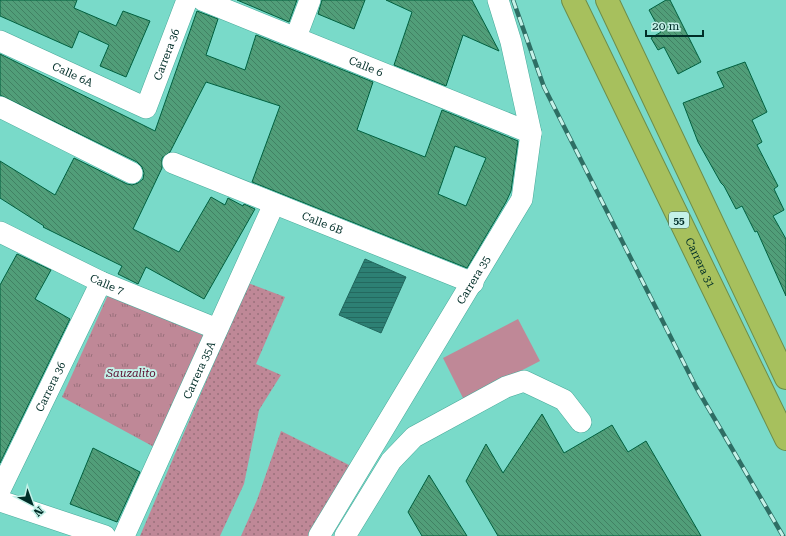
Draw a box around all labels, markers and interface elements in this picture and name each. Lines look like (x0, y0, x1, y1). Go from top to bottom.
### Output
scale bar (646, 12, 703, 38)
text: 20 m (652, 19, 679, 33)
street label: Carrera 36 (151, 27, 182, 82)
street label: Calle 6 (347, 54, 385, 79)
street label: Calle 6A (50, 59, 95, 89)
street label: Calle 6B (300, 209, 345, 237)
road number: 55 (669, 212, 689, 228)
street label: Carrera 31 (683, 235, 718, 290)
street label: Carrera 35 (454, 253, 493, 307)
street label: Calle 7 (88, 271, 126, 297)
street label: Carrera 35A (180, 339, 218, 401)
street label: Carrera 36 (33, 359, 68, 414)
park label: Sauzalito (105, 367, 156, 380)
north arrow (12, 484, 52, 524)
text: N (30, 503, 46, 519)

